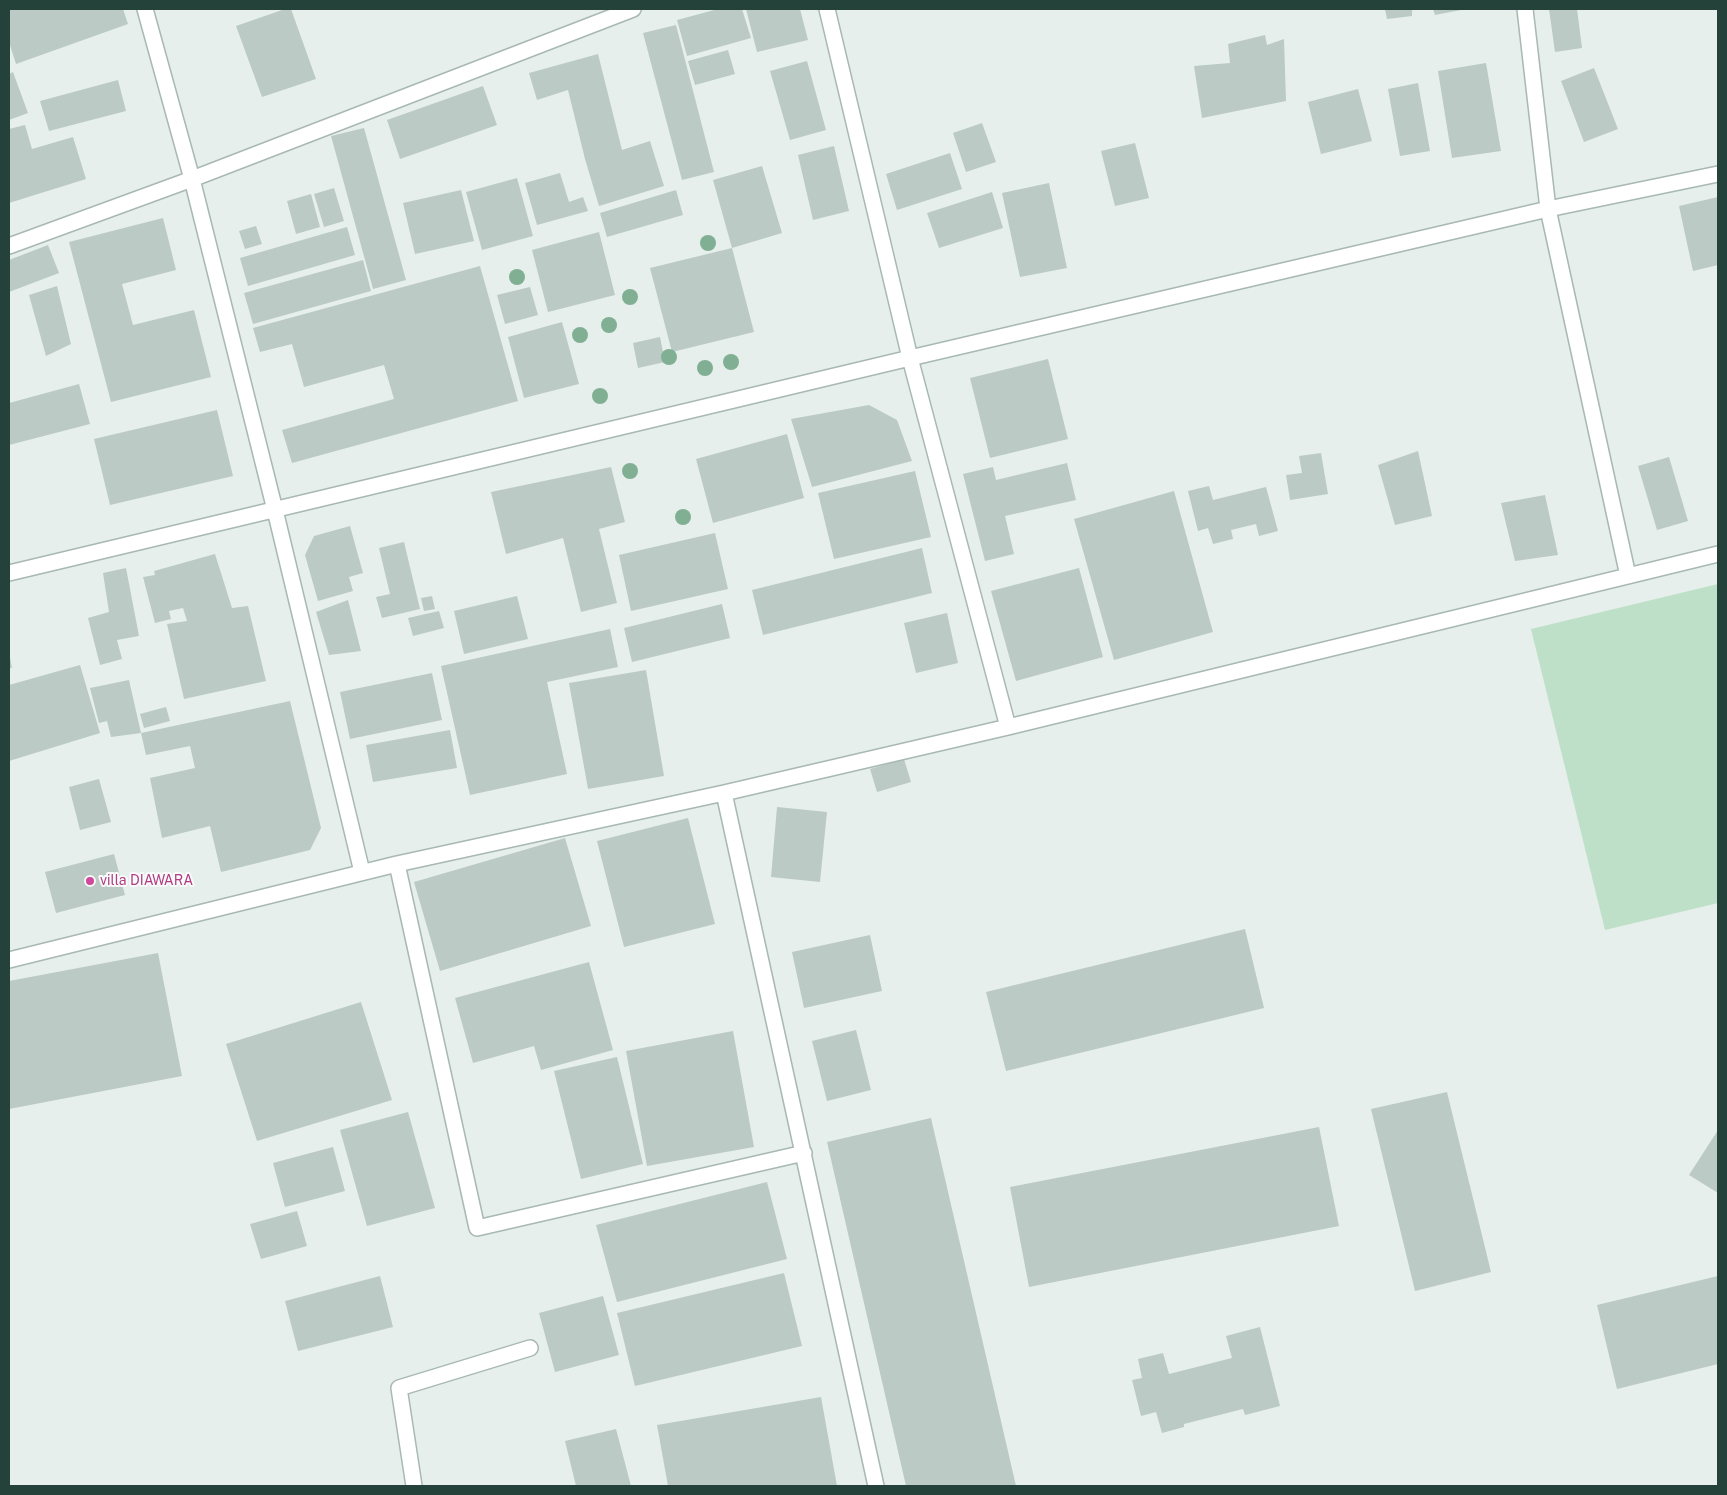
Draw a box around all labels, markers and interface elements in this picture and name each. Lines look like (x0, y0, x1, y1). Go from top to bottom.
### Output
place label: villa DIAWARA (100, 873, 193, 889)
marker: villa DIAWARA (84, 875, 96, 887)

